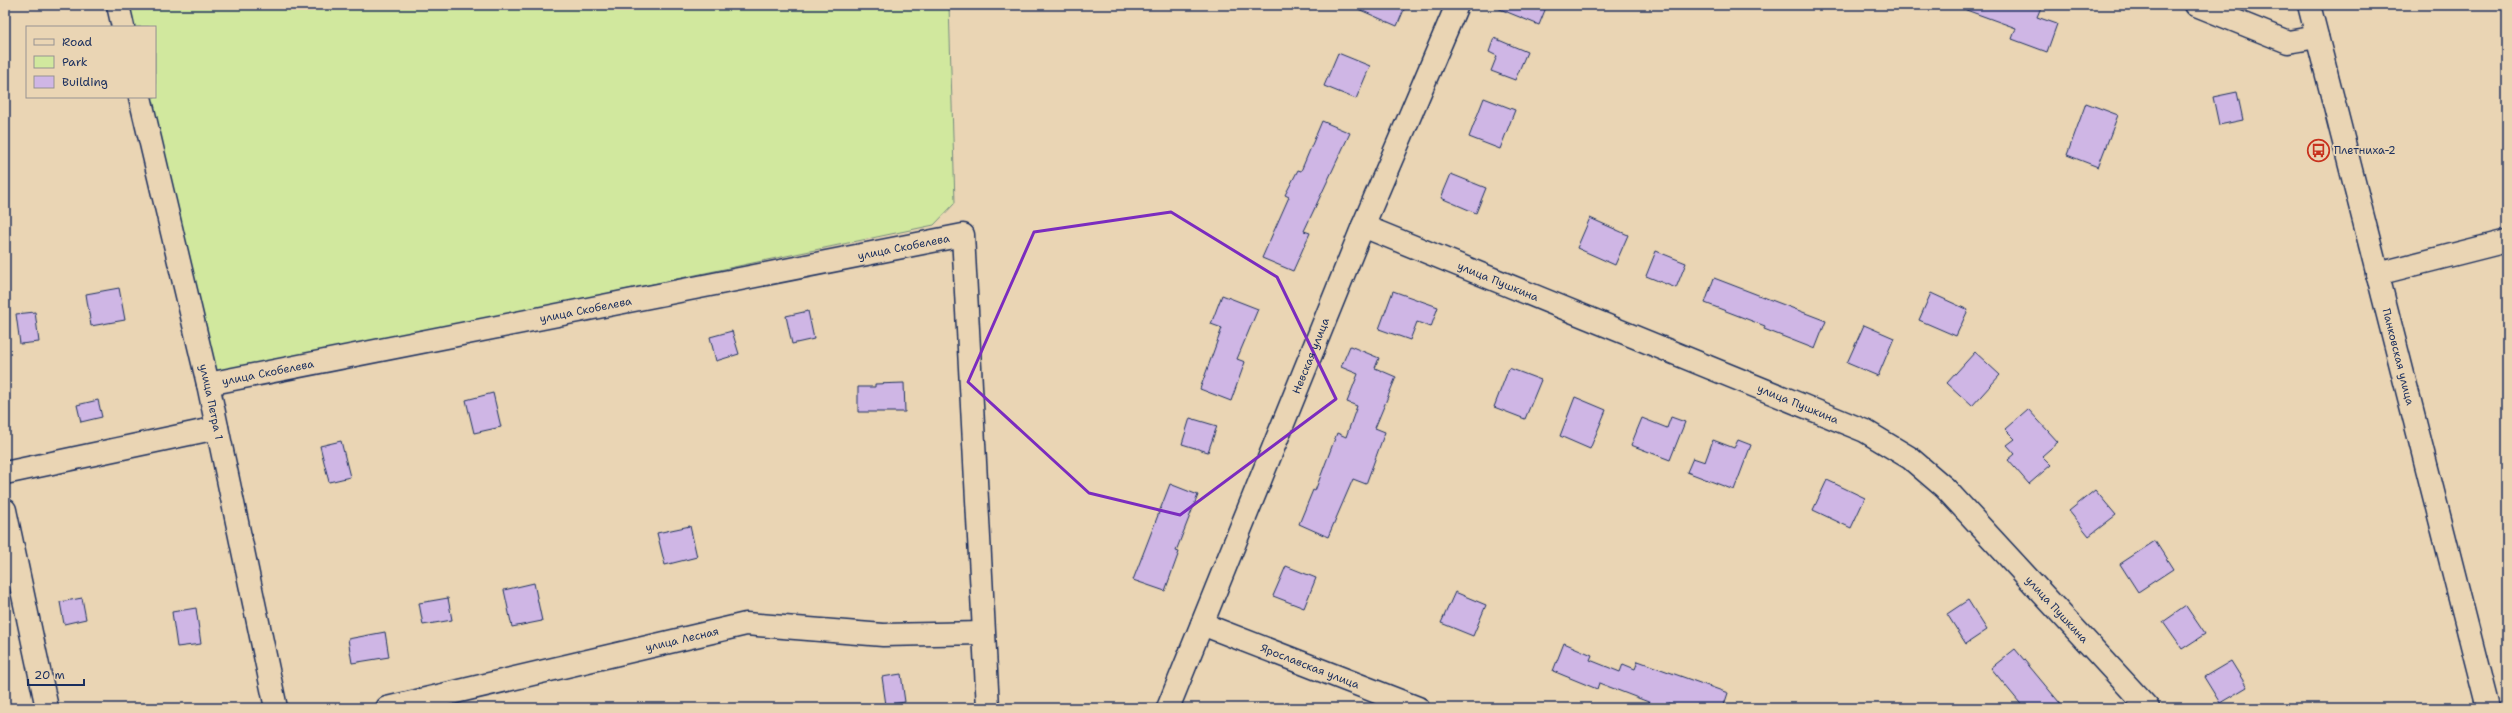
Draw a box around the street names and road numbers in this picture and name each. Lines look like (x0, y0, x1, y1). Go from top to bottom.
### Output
street label: улица Скобелева (856, 231, 951, 264)
street label: улица Пушкина (1455, 258, 1541, 305)
street label: улица Скобелева (539, 294, 633, 326)
street label: Панковская улица (2379, 307, 2418, 407)
street label: Невская улица (1289, 315, 1333, 396)
street label: улица Скобелева (221, 356, 315, 389)
street label: улица Петра 1 (195, 362, 226, 441)
street label: улица Пушкина (1755, 381, 1841, 427)
street label: улица Пушкина (2022, 573, 2092, 647)
street label: улица Лесная (644, 624, 720, 655)
street label: Ярославская улица (1258, 641, 1362, 693)

